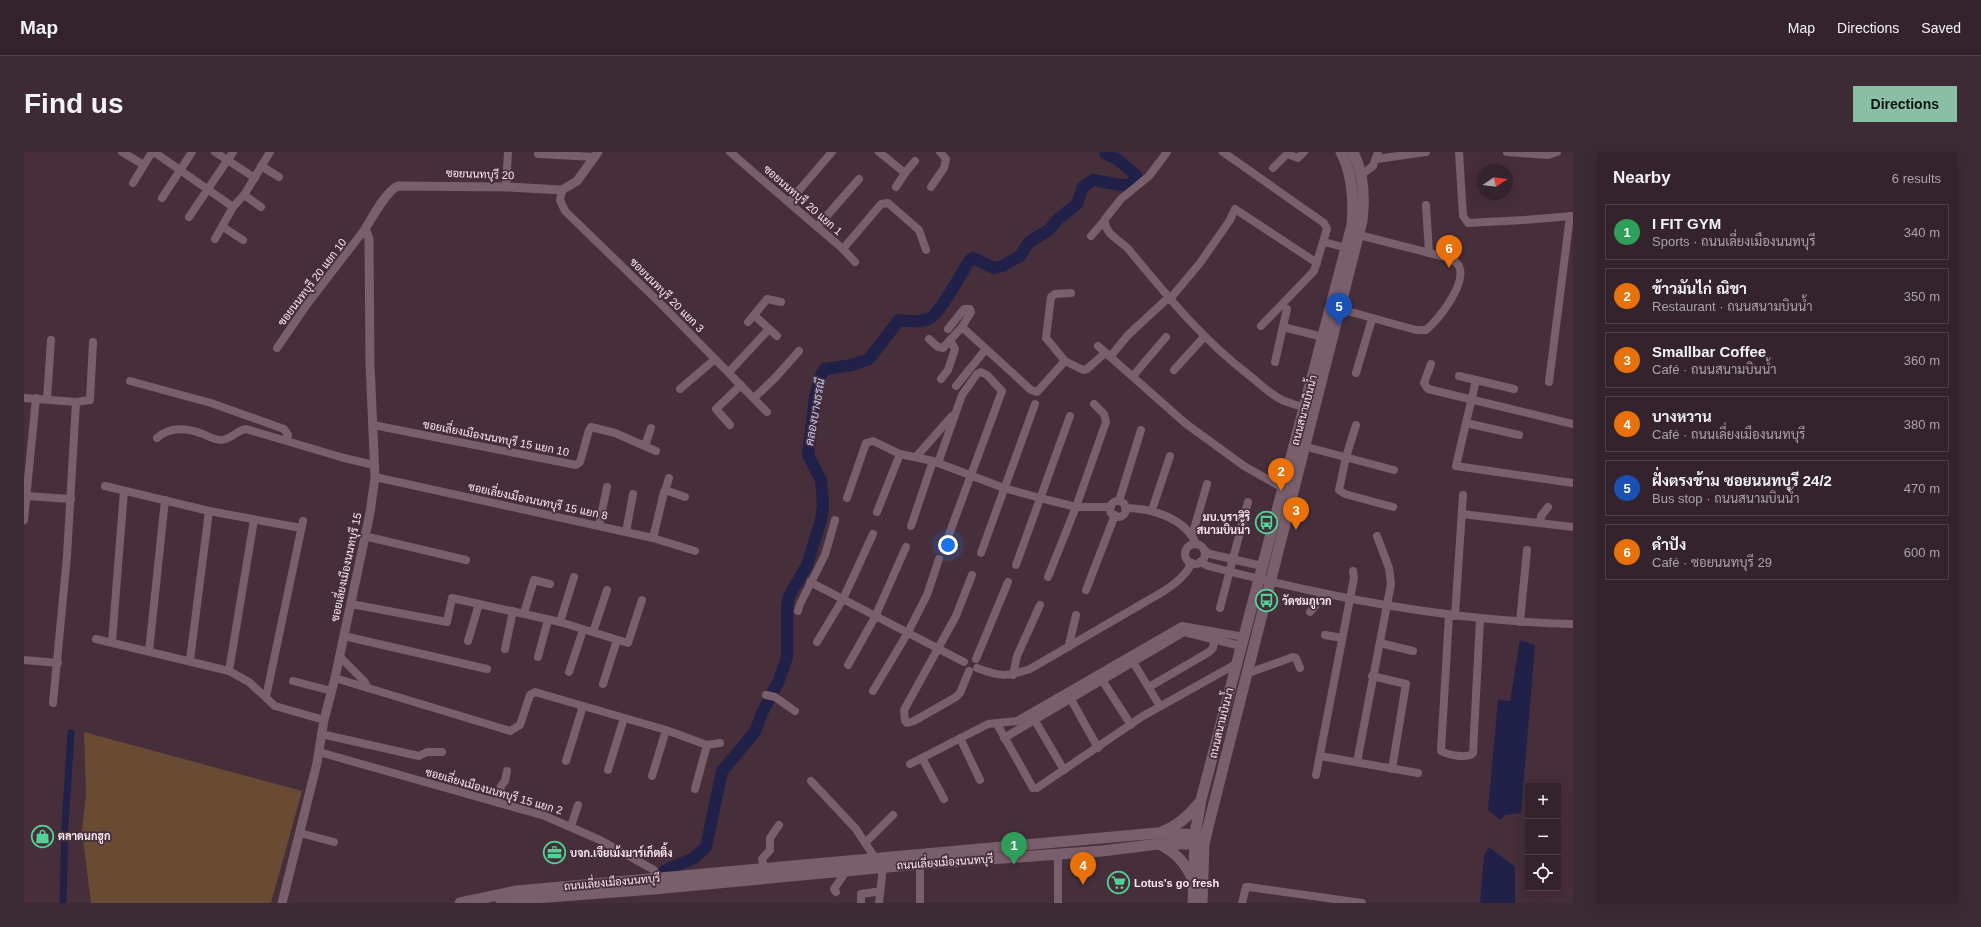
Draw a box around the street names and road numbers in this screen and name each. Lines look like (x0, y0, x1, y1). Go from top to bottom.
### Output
street label: ซอยนนทบุรี 20 แยก 1 (759, 161, 846, 239)
street label: ซอยนนทบุรี 20 (445, 165, 515, 184)
street label: ซอยนนทบุรี 20 แยก 10 (274, 235, 351, 330)
street label: ซอยนนทบุรี 20 แยก 3 (625, 254, 708, 337)
street label: ถนนสนามบินน้ำ (1284, 372, 1319, 446)
street label: ซอยเลี่ยงเมืองนนทบุรี 15 แยก 10 (421, 413, 571, 461)
street label: ซอยเลี่ยงเมืองนนทบุรี 15 แยก 8 (466, 475, 610, 525)
street label: ซอยเลี่ยงเมืองนนทบุรี 15 (324, 510, 366, 623)
street label: ถนนสนามบินน้ำ (1202, 685, 1236, 760)
street label: ซอยเลี่ยงเมืองนนทบุรี 15 แยก 2 (423, 761, 565, 819)
street label: ถนนเลี่ยงเมืองนนทบุรี (896, 848, 994, 874)
street label: ถนนเลี่ยงเมืองนนทบุรี (563, 867, 661, 895)

